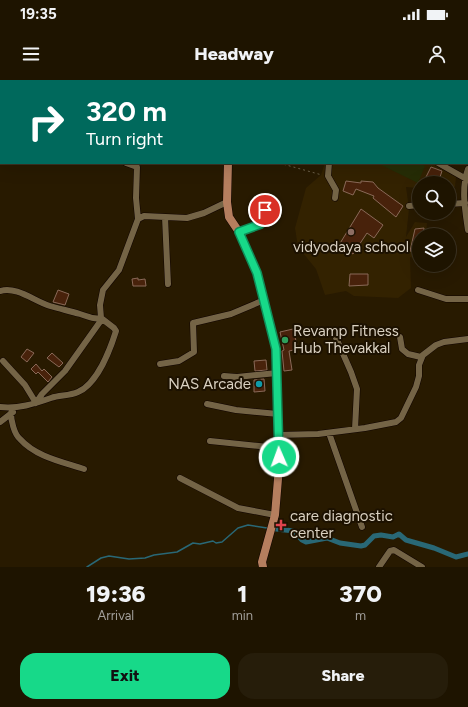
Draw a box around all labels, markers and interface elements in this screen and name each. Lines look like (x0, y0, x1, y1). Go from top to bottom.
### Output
text: 19:35 (20, 5, 57, 23)
icon: menu (20, 43, 42, 65)
text: Headway (194, 43, 274, 65)
icon: person (426, 43, 448, 65)
text: 320 m (86, 94, 167, 128)
icon: right (20, 96, 72, 148)
text: Turn right (86, 128, 163, 150)
map controls (412, 176, 456, 272)
button: search (412, 176, 456, 220)
pin (248, 193, 282, 227)
icon: arrive (254, 199, 276, 221)
marker: vidyodaya school (346, 227, 356, 237)
button: layers (412, 228, 456, 272)
place label: vidyodaya school (293, 238, 409, 256)
place label: Revamp Fitness Hub Thevakkal (293, 322, 399, 357)
marker: Revamp Fitness Hub Thevakkal (280, 335, 290, 345)
place label: NAS Arcade (168, 375, 251, 393)
marker: NAS Arcade (254, 379, 264, 389)
position arrow (258, 436, 300, 478)
place label: care diagnostic center (290, 507, 393, 542)
marker: care diagnostic center (275, 519, 287, 531)
text: 19:36 (86, 579, 146, 608)
text: 1 (237, 579, 248, 608)
text: 370 (339, 579, 382, 608)
text: Arrival (98, 608, 134, 623)
text: min (232, 608, 253, 623)
text: m (355, 608, 366, 623)
button: Exit (20, 653, 230, 699)
button: Share (238, 653, 448, 699)

